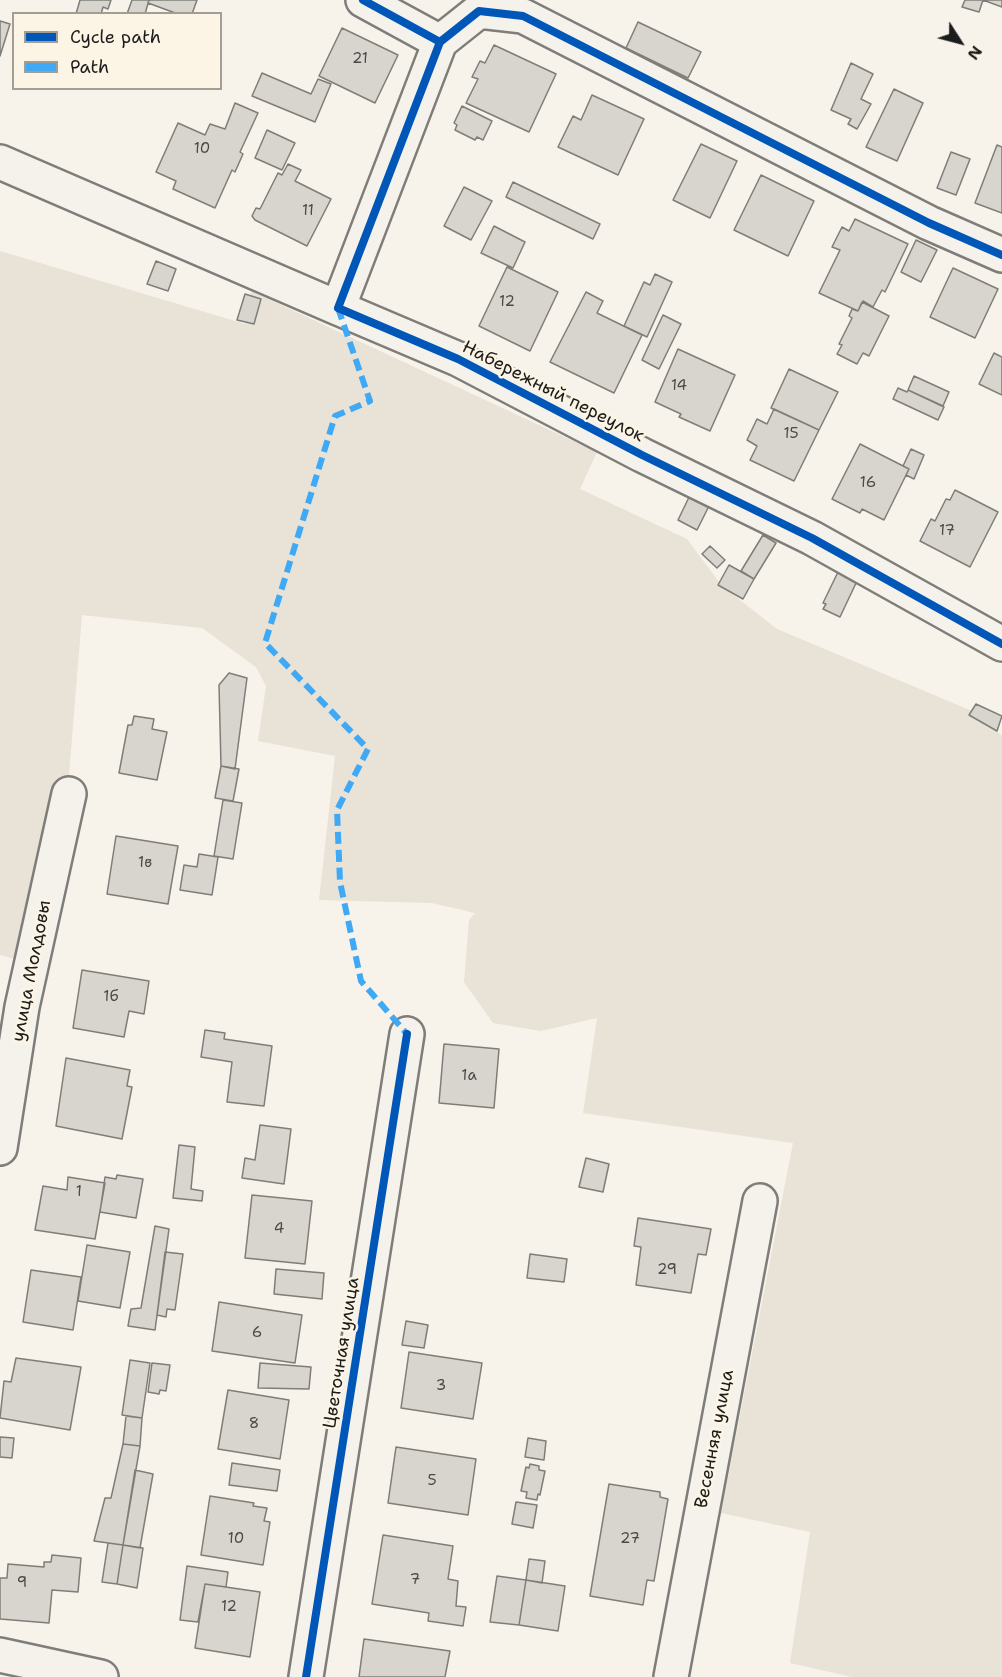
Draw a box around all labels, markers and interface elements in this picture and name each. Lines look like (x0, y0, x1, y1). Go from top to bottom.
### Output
legend (12, 12, 222, 90)
north arrow (930, 12, 990, 72)
text: Cycle path (70, 25, 161, 49)
text: N (963, 42, 987, 64)
house number: 21 (352, 50, 368, 68)
text: Path (70, 55, 109, 79)
house number: 10 (194, 140, 210, 158)
house number: 11 (302, 202, 314, 220)
house number: 12 (499, 293, 515, 311)
street label: Набережный переулок (458, 337, 648, 447)
house number: 14 (671, 377, 687, 395)
house number: 15 (783, 425, 799, 443)
house number: 16 (860, 474, 876, 492)
house number: 17 (939, 522, 955, 540)
house number: 1в (138, 854, 152, 872)
street label: улица Молдовы (8, 898, 56, 1044)
house number: 1б (103, 988, 119, 1006)
house number: 1а (461, 1067, 477, 1085)
house number: 1 (76, 1183, 82, 1201)
house number: 4 (274, 1220, 284, 1238)
house number: 29 (657, 1261, 677, 1279)
street label: Цветочная улица (319, 1276, 365, 1430)
house number: 6 (252, 1324, 262, 1342)
street label: Весенняя улица (691, 1368, 739, 1510)
house number: 3 (436, 1377, 446, 1395)
house number: 8 (249, 1415, 259, 1433)
house number: 5 (427, 1472, 437, 1490)
house number: 10 (228, 1530, 244, 1548)
house number: 27 (620, 1530, 640, 1548)
house number: 7 (410, 1571, 420, 1589)
house number: 9 (17, 1574, 27, 1592)
house number: 12 (221, 1598, 237, 1616)

